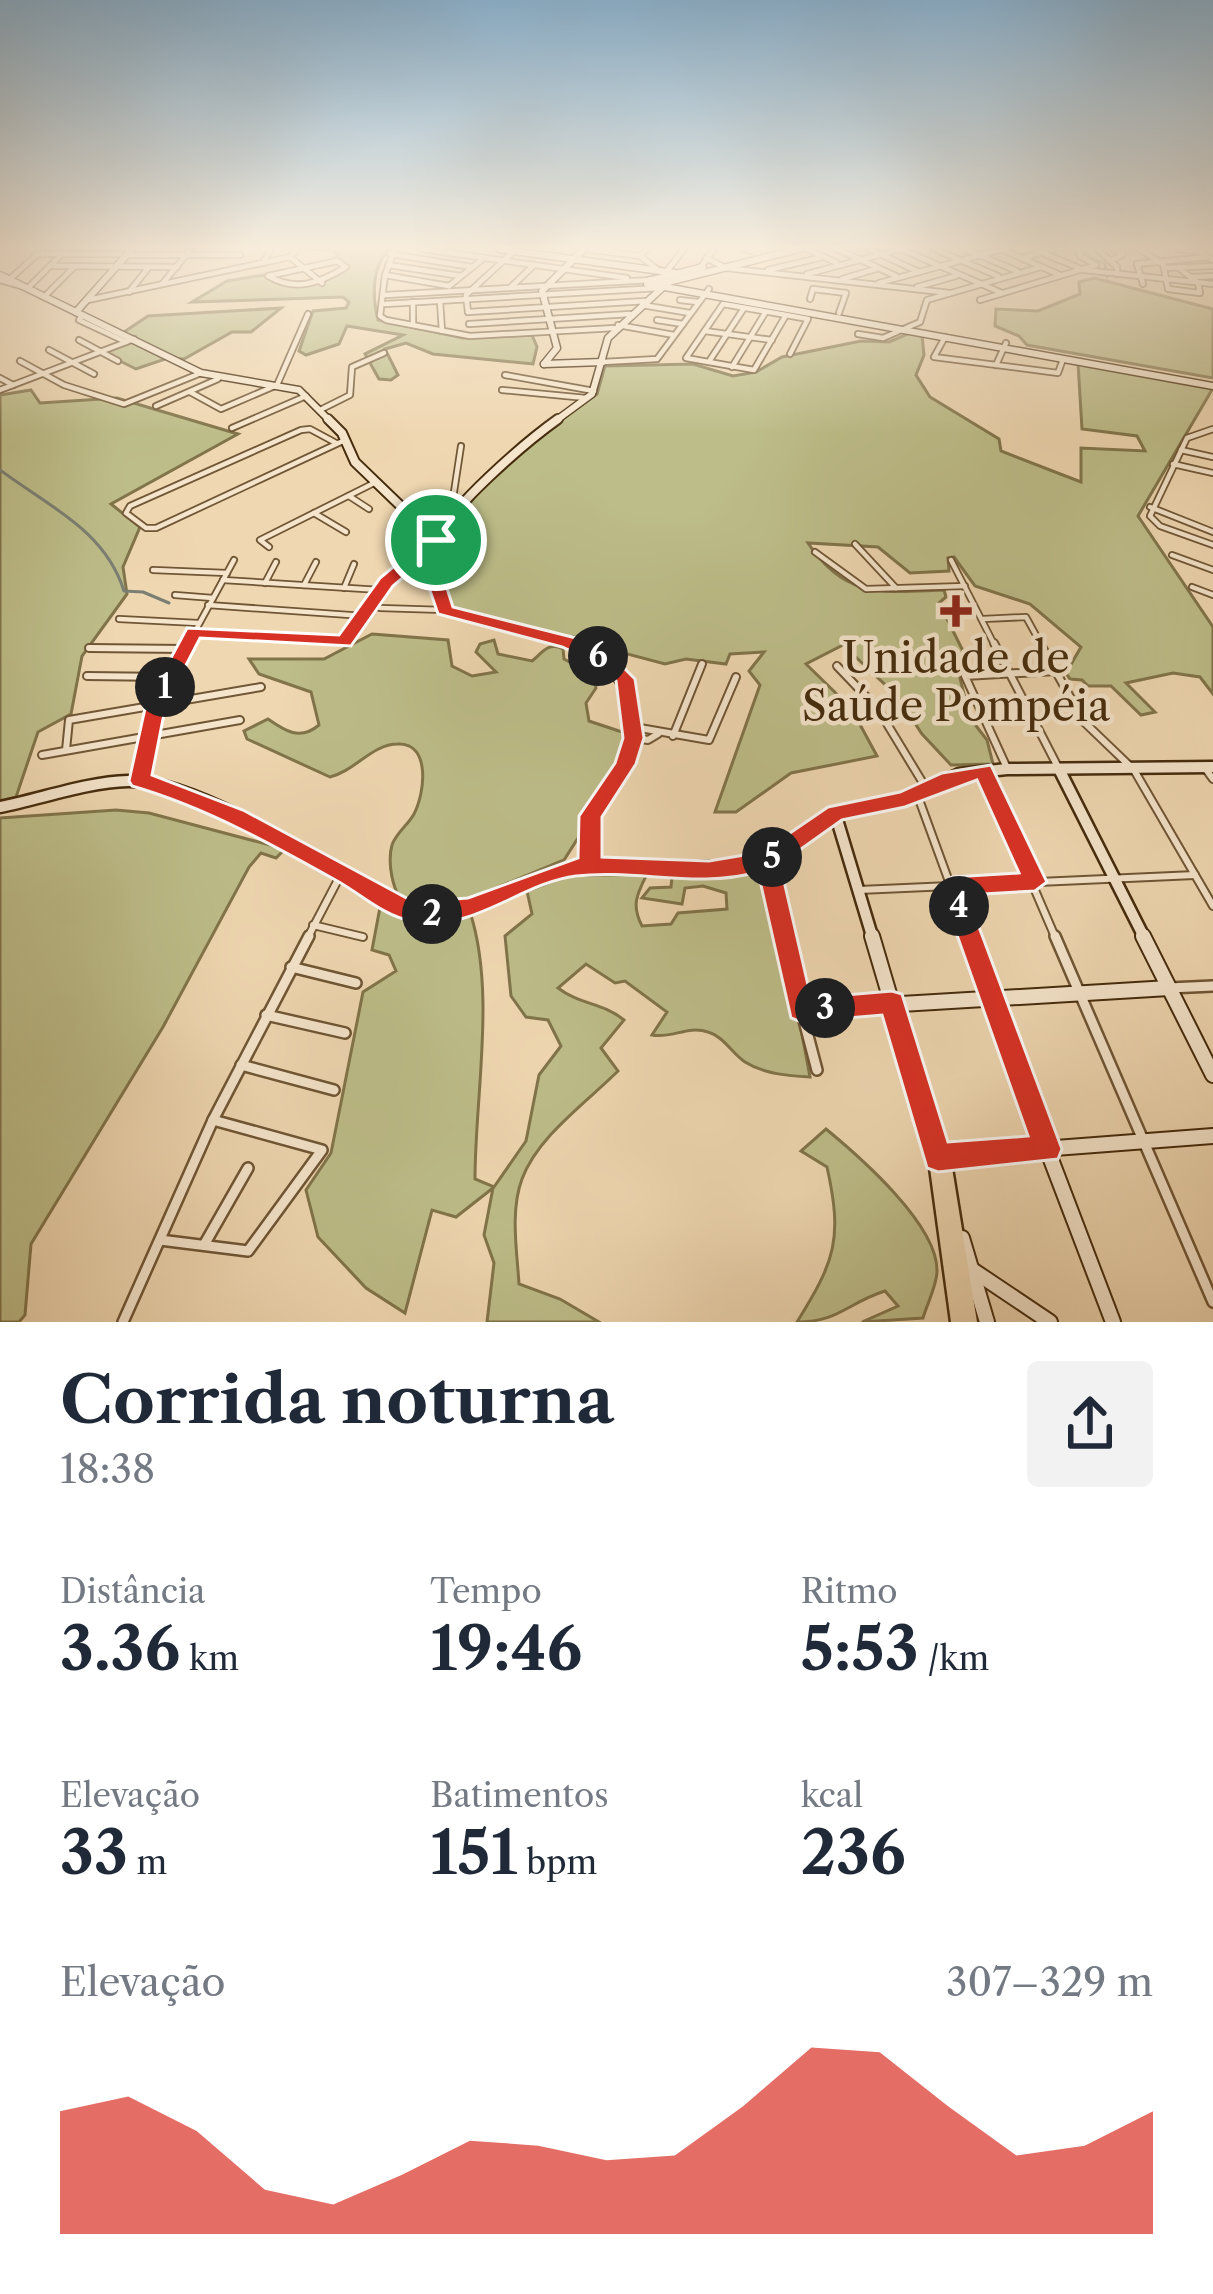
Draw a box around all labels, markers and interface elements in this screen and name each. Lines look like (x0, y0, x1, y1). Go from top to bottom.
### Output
pin (385, 489, 487, 591)
icon: arrive (403, 507, 469, 573)
marker: Unidade de Saúde Pompéia (940, 595, 972, 627)
pin: 6 (568, 626, 628, 686)
place label: Unidade de Saúde Pompéia (802, 632, 1111, 732)
text: 6 (588, 635, 608, 676)
pin: 1 (135, 657, 195, 717)
text: 1 (158, 666, 172, 707)
pin: 5 (742, 827, 802, 887)
text: 5 (763, 836, 781, 877)
pin: 4 (929, 876, 989, 936)
pin: 2 (402, 884, 462, 944)
text: 4 (949, 885, 969, 926)
text: 2 (422, 893, 442, 934)
pin: 3 (795, 978, 855, 1038)
text: 3 (816, 987, 834, 1028)
text: Corrida noturna (60, 1359, 614, 1440)
button: share (1027, 1361, 1153, 1487)
text: 18:38 (60, 1445, 155, 1493)
text: Distância (60, 1571, 205, 1612)
text: Tempo (430, 1571, 542, 1612)
text: Ritmo (801, 1571, 897, 1612)
text: 3.36 (60, 1612, 180, 1686)
text: 19:46 (430, 1612, 582, 1686)
text: 5:53 (801, 1612, 919, 1686)
text: km (180, 1638, 239, 1679)
text: /km (919, 1638, 989, 1679)
text: Elevação (60, 1775, 200, 1816)
text: Batimentos (430, 1775, 609, 1816)
text: kcal (801, 1775, 863, 1816)
text: 33 (60, 1816, 128, 1890)
text: 151 (430, 1816, 517, 1890)
text: 236 (801, 1816, 906, 1890)
text: m (128, 1842, 167, 1883)
text: bpm (517, 1842, 597, 1883)
text: Elevação (60, 1958, 225, 2006)
text: 307–329 m (946, 1958, 1153, 2006)

